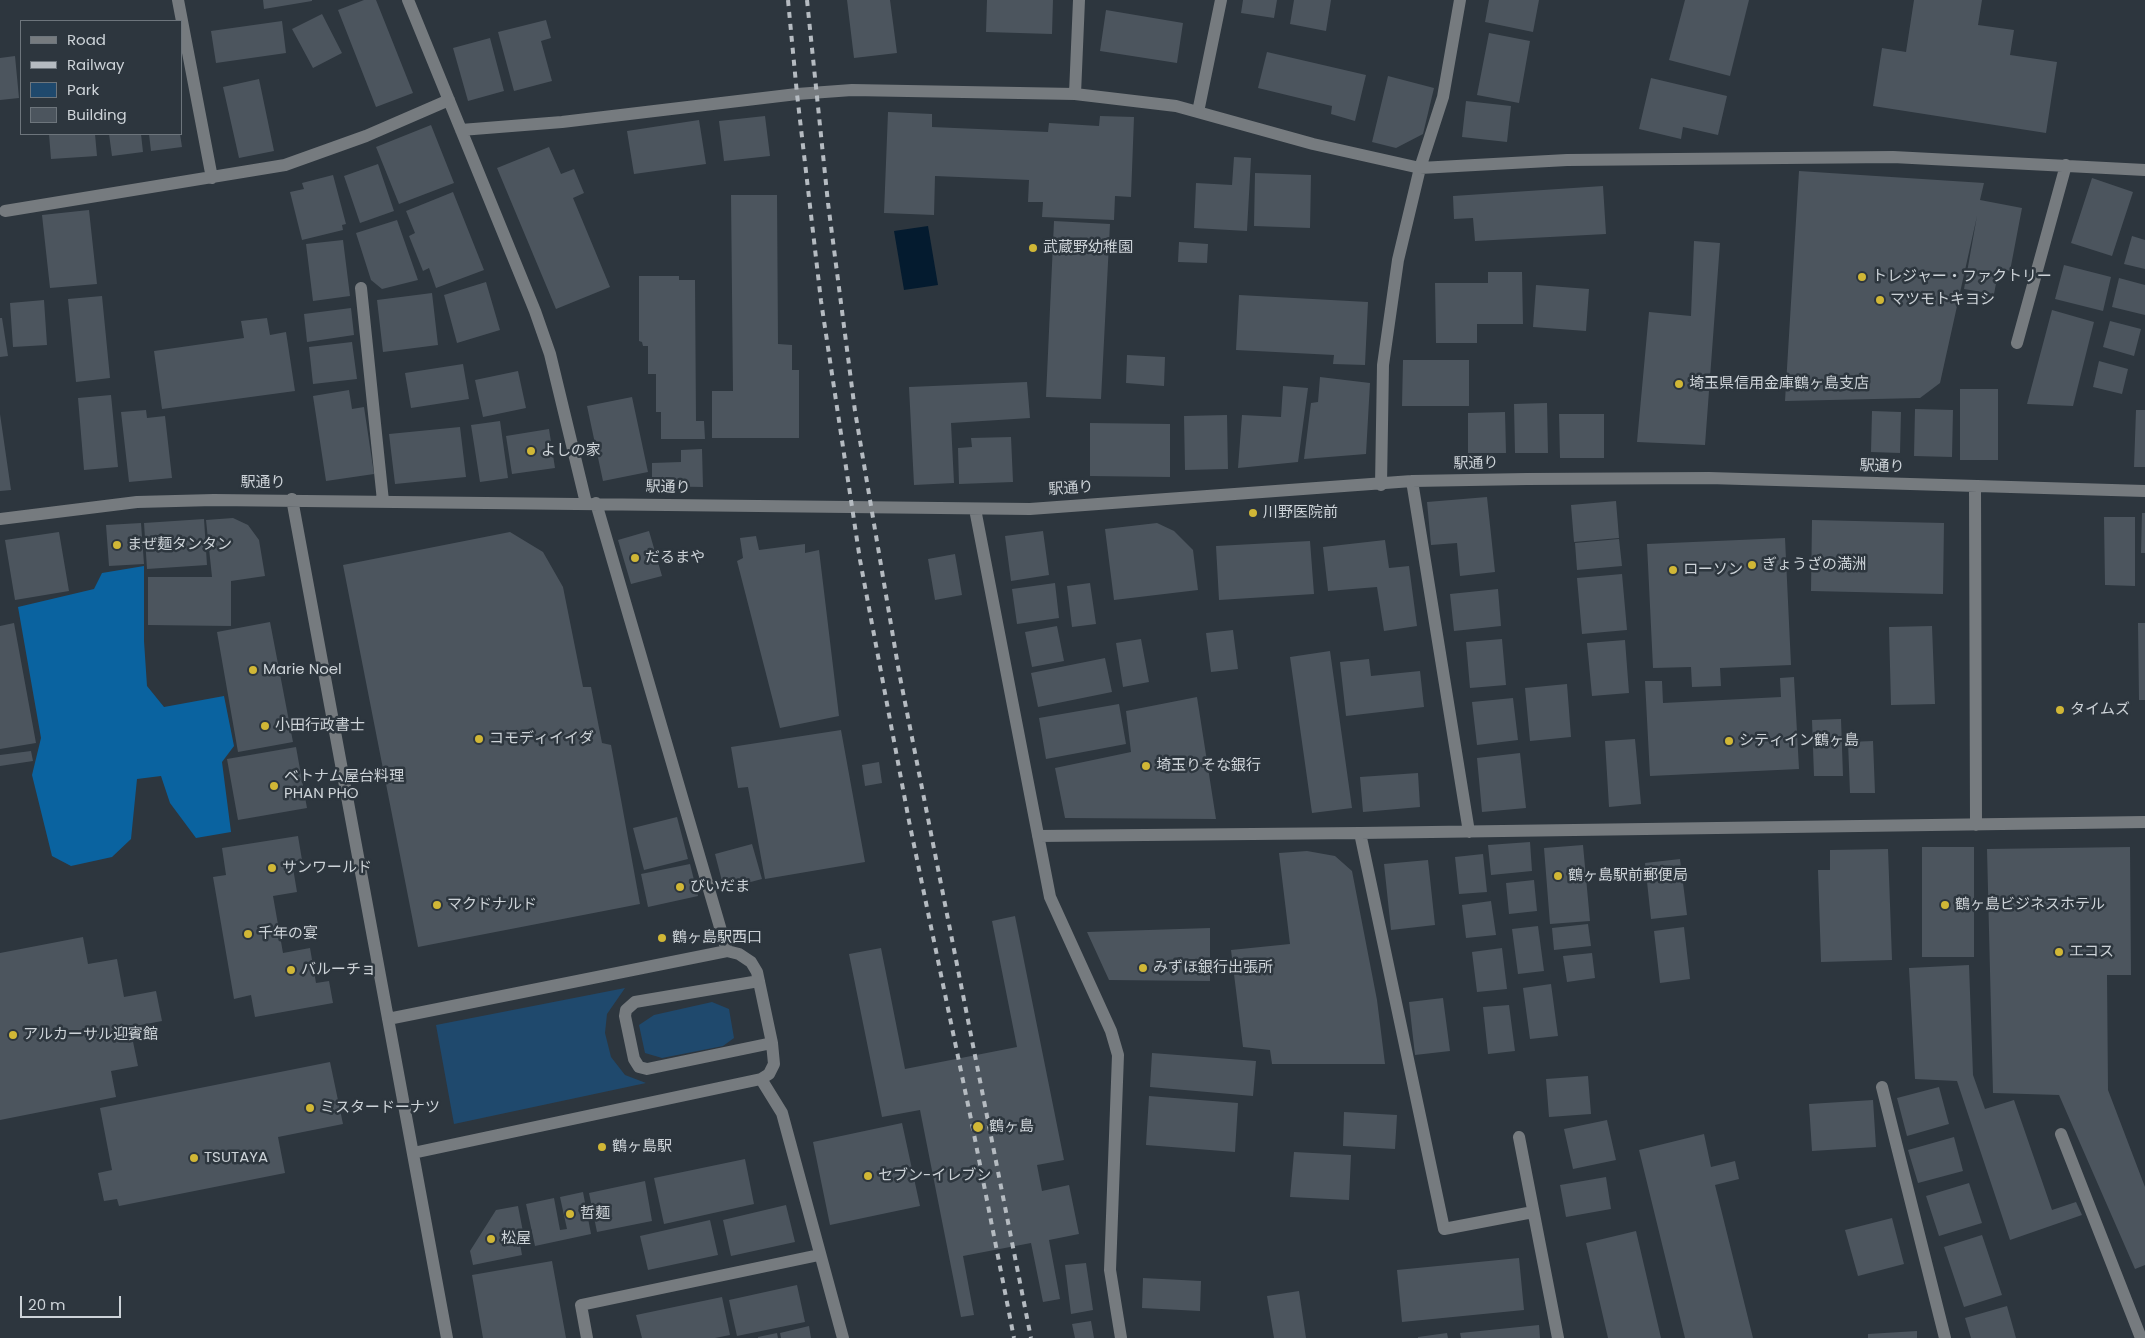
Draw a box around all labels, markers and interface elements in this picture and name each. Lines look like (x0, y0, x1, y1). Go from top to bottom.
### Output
legend (20, 20, 182, 135)
text: Road (67, 29, 106, 50)
text: Railway (67, 54, 125, 75)
text: Park (67, 79, 99, 100)
text: Building (67, 104, 127, 125)
place label: 武蔵野幼稚園 (1043, 239, 1133, 257)
marker: 武蔵野幼稚園 (1027, 242, 1039, 254)
place label: トレジャー・ファクトリー (1872, 268, 2052, 286)
marker: トレジャー・ファクトリー (1856, 271, 1868, 283)
place label: マツモトキヨシ (1890, 291, 1995, 309)
marker: マツモトキヨシ (1874, 294, 1886, 306)
place label: 埼玉県信用金庫鶴ヶ島支店 (1689, 375, 1869, 393)
marker: 埼玉県信用金庫鶴ヶ島支店 (1673, 378, 1685, 390)
place label: よしの家 (541, 442, 601, 460)
marker: よしの家 (525, 445, 537, 457)
street label: 駅通り (1453, 455, 1499, 473)
street label: 駅通り (1859, 457, 1905, 477)
street label: 駅通り (241, 474, 285, 492)
street label: 駅通り (1048, 478, 1094, 500)
street label: 駅通り (645, 479, 691, 497)
place label: 川野医院前 (1263, 504, 1338, 522)
marker: 川野医院前 (1247, 507, 1259, 519)
place label: まぜ麺タンタン (127, 536, 232, 554)
marker: まぜ麺タンタン (111, 539, 123, 551)
place label: だるまや (645, 549, 705, 567)
marker: だるまや (629, 552, 641, 564)
place label: ぎょうざの満洲 (1762, 556, 1867, 574)
marker: ぎょうざの満洲 (1746, 559, 1758, 571)
place label: ローソン (1683, 561, 1743, 579)
marker: ローソン (1667, 564, 1679, 576)
place label: Marie Noel (263, 661, 342, 679)
marker: Marie Noel (247, 664, 259, 676)
place label: タイムズ (2070, 701, 2130, 719)
marker: タイムズ (2054, 704, 2066, 716)
place label: 小田行政書士 (275, 717, 365, 735)
marker: 小田行政書士 (259, 720, 271, 732)
place label: コモディイイダ (489, 730, 594, 748)
place label: シティイン鶴ヶ島 (1739, 732, 1859, 750)
marker: コモディイイダ (473, 733, 485, 745)
marker: シティイン鶴ヶ島 (1723, 735, 1735, 747)
place label: 埼玉りそな銀行 (1156, 757, 1261, 775)
marker: 埼玉りそな銀行 (1140, 760, 1152, 772)
place label: ベトナム屋台料理 PHAN PHO (284, 768, 404, 803)
marker: ベトナム屋台料理 PHAN PHO (268, 780, 280, 792)
place label: サンワールド (282, 859, 372, 877)
marker: サンワールド (266, 862, 278, 874)
place label: 鶴ヶ島駅前郵便局 (1568, 867, 1688, 885)
marker: 鶴ヶ島駅前郵便局 (1552, 870, 1564, 882)
place label: びいだま (690, 878, 750, 896)
marker: びいだま (674, 881, 686, 893)
place label: マクドナルド (447, 896, 537, 914)
place label: 鶴ヶ島ビジネスホテル (1955, 896, 2105, 914)
marker: マクドナルド (431, 899, 443, 911)
marker: 鶴ヶ島ビジネスホテル (1939, 899, 1951, 911)
place label: 千年の宴 (258, 925, 318, 943)
marker: 千年の宴 (242, 928, 254, 940)
place label: 鶴ヶ島駅西口 (672, 929, 762, 947)
marker: 鶴ヶ島駅西口 (656, 932, 668, 944)
place label: エコス (2069, 943, 2114, 961)
marker: エコス (2053, 946, 2065, 958)
place label: みずほ銀行出張所 (1153, 959, 1273, 977)
place label: バルーチョ (301, 961, 376, 979)
marker: みずほ銀行出張所 (1137, 962, 1149, 974)
marker: バルーチョ (285, 964, 297, 976)
place label: アルカーサル迎賓館 (23, 1026, 158, 1044)
marker: アルカーサル迎賓館 (7, 1029, 19, 1041)
place label: ミスタードーナツ (320, 1099, 440, 1117)
marker: ミスタードーナツ (304, 1102, 316, 1114)
place label: 鶴ヶ島 (989, 1118, 1034, 1136)
marker: 鶴ヶ島 (971, 1120, 985, 1134)
place label: 鶴ヶ島駅 (612, 1138, 672, 1156)
marker: 鶴ヶ島駅 (596, 1141, 608, 1153)
place label: TSUTAYA (204, 1149, 268, 1167)
marker: TSUTAYA (188, 1152, 200, 1164)
place label: セブン-イレブン (878, 1167, 991, 1185)
marker: セブン-イレブン (862, 1170, 874, 1182)
place label: 哲麺 (580, 1205, 610, 1223)
marker: 哲麺 (564, 1208, 576, 1220)
place label: 松屋 (501, 1230, 531, 1248)
marker: 松屋 (485, 1233, 497, 1245)
scale bar (22, 1286, 124, 1318)
text: 20 m (28, 1294, 66, 1315)

